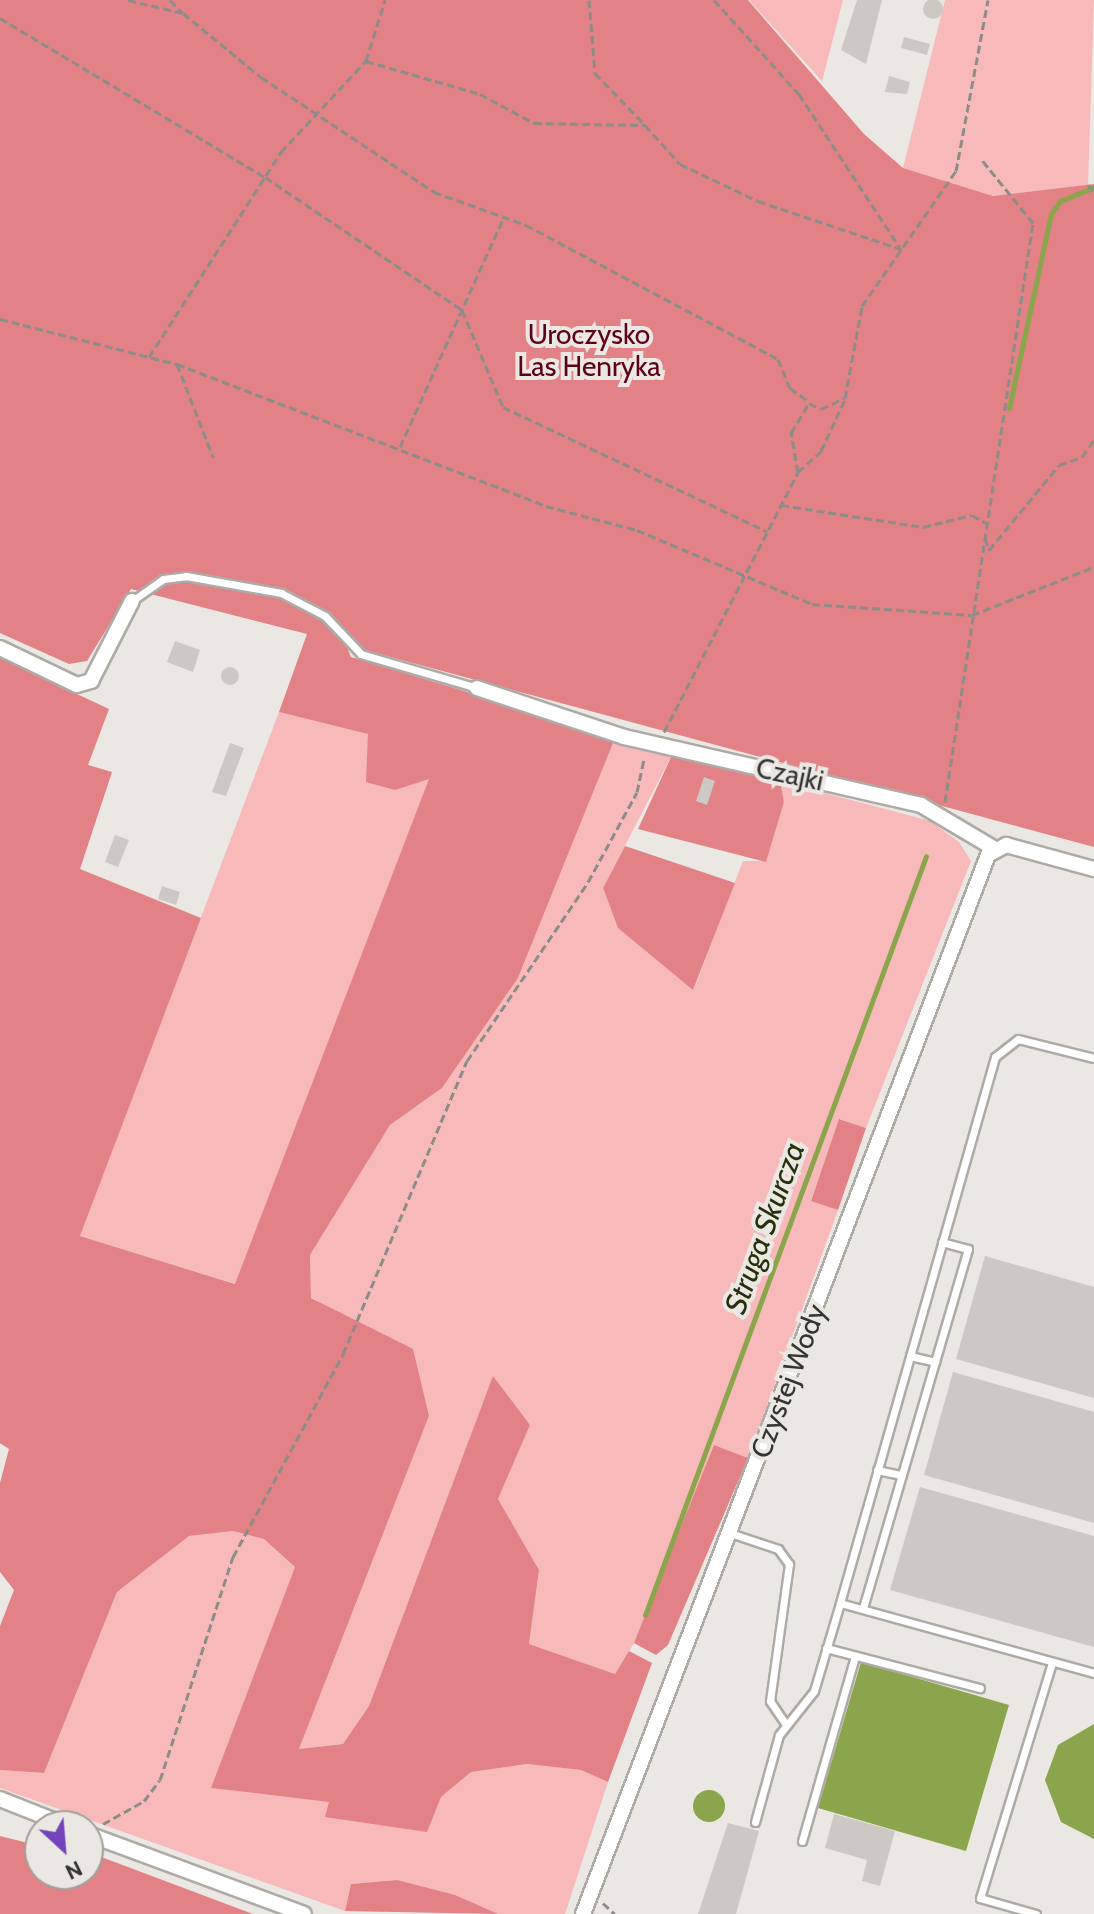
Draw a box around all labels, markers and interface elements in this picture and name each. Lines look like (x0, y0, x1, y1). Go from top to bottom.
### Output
park label: Uroczysko Las Henryka (517, 317, 661, 383)
street label: Czajki (753, 750, 827, 798)
water label: Struga Skurcza (717, 1138, 813, 1318)
street label: Czystej Wody (743, 1299, 833, 1463)
north arrow (24, 1810, 104, 1890)
text: N (61, 1855, 87, 1886)

